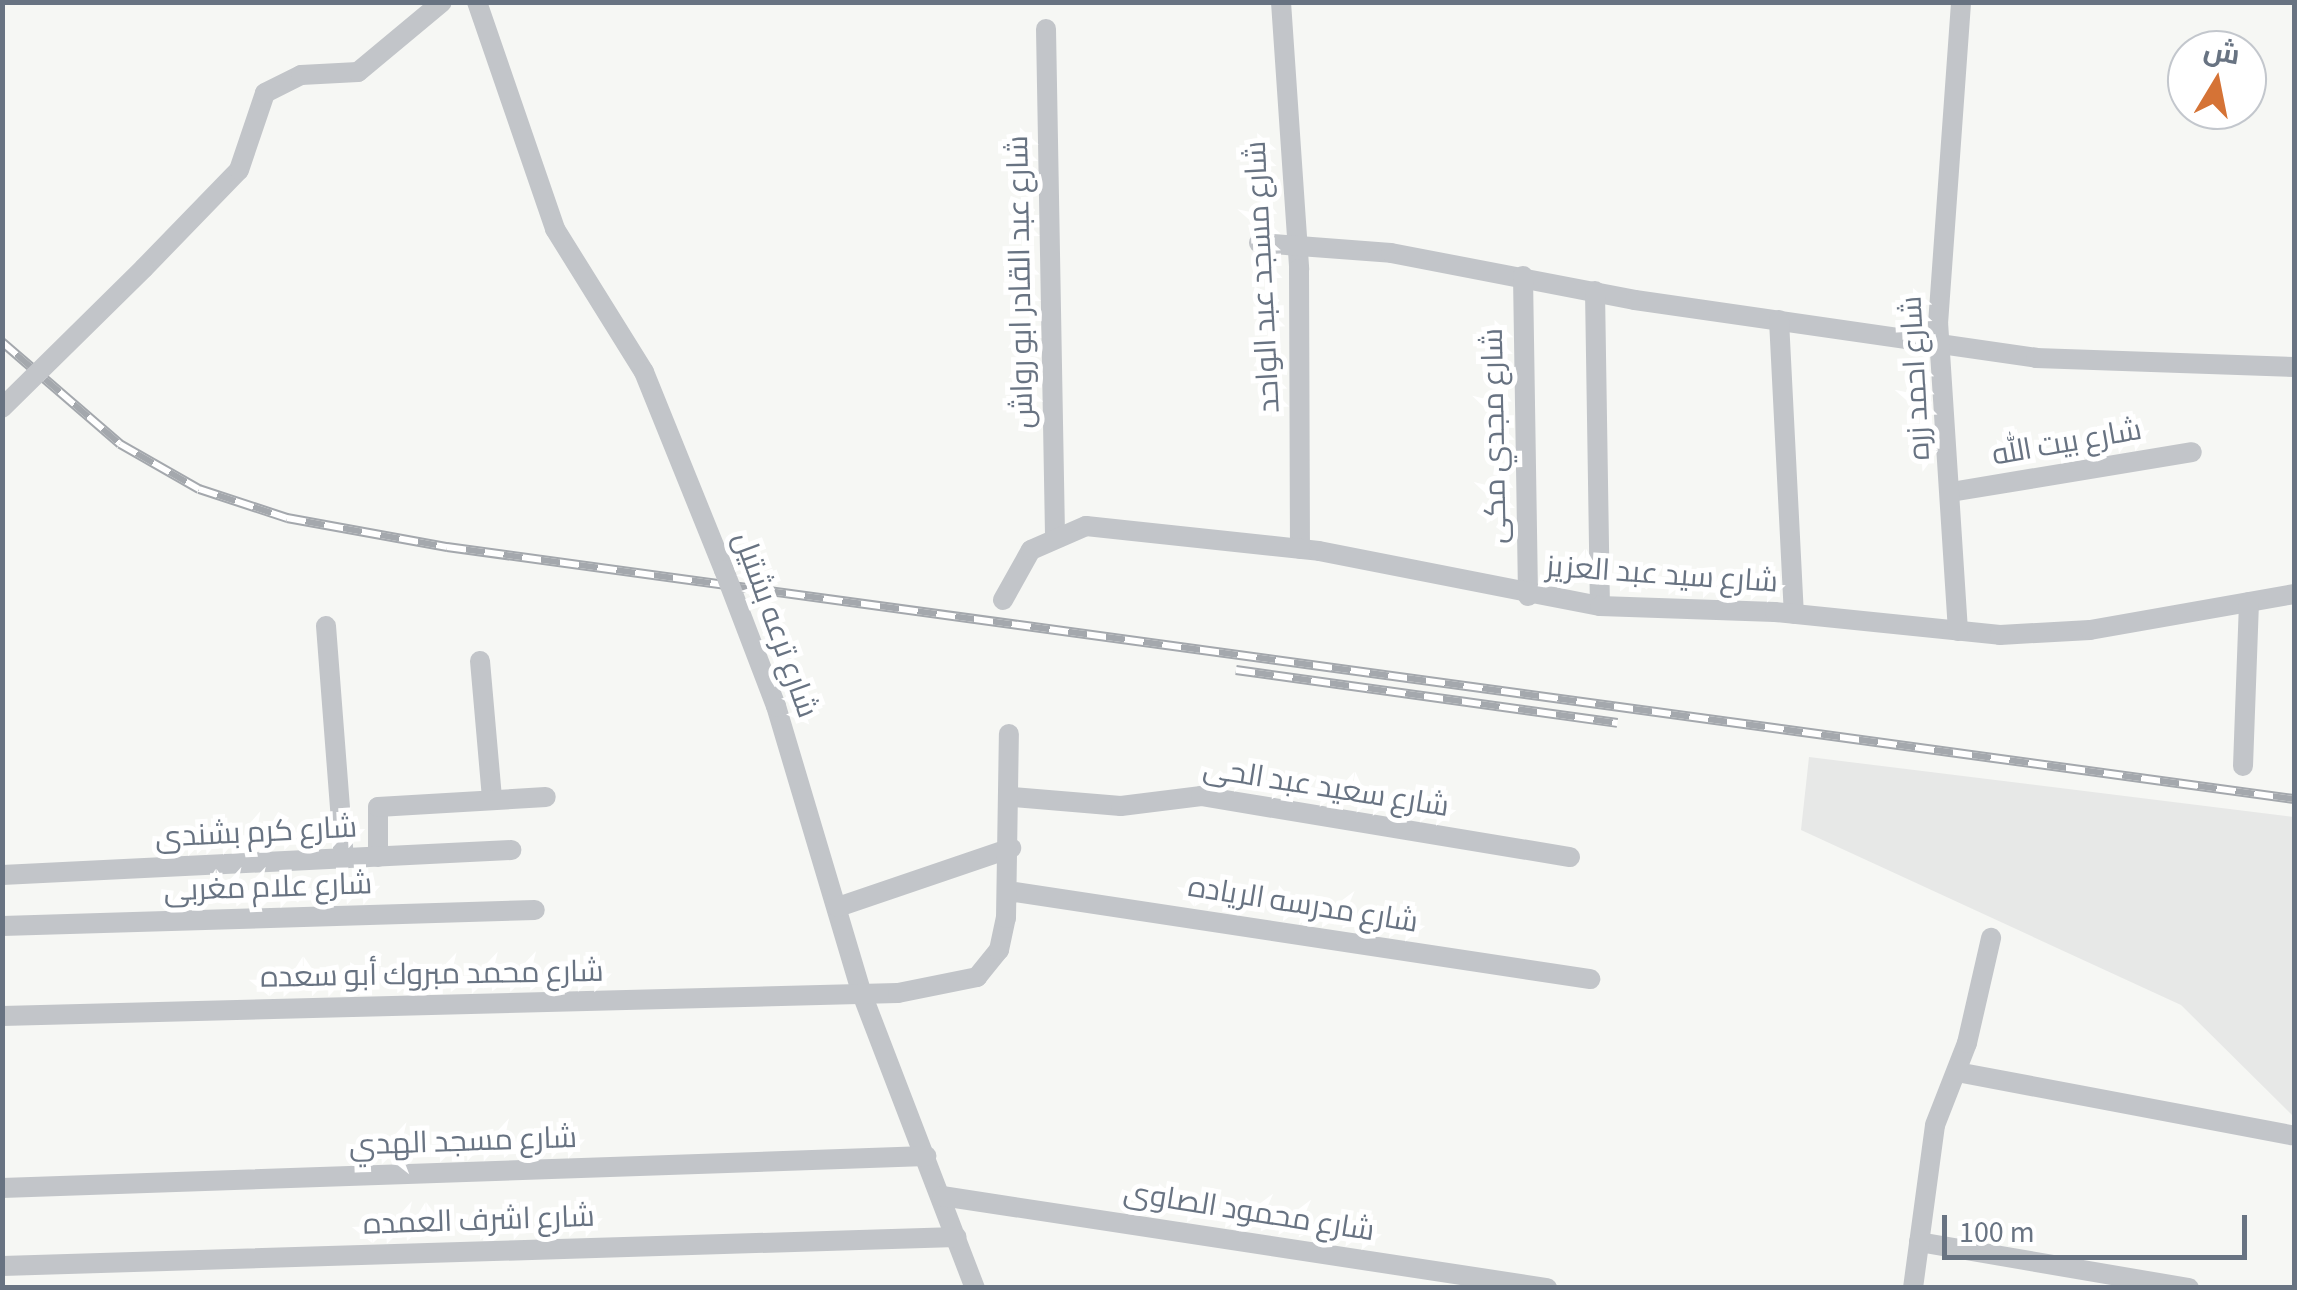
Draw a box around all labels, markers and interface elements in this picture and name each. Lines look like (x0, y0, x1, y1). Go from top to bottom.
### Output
north arrow (2167, 30, 2267, 130)
text: ش (2201, 30, 2243, 75)
street label: شارع عبد القادر ابو رواش (1000, 135, 1042, 429)
street label: شارع مسجد عبد الواحد (1238, 140, 1288, 414)
street label: شارع احمد زره (1894, 295, 1938, 461)
street label: شارع مجدي مكى (1475, 328, 1515, 544)
street label: شارع بيت الله (1989, 412, 2145, 474)
street label: شارع ترعه بشتيل (725, 527, 825, 723)
street label: شارع سيد عبد العزيز (1545, 549, 1779, 601)
street label: شارع سعيد عبد الحى (1200, 751, 1452, 825)
street label: شارع كرم بشندى (154, 810, 358, 856)
street label: شارع علام مغربى (163, 866, 373, 910)
street label: شارع مدرسه الرياده (1186, 869, 1420, 941)
street label: شارع محمد مبروك أبو سعده (260, 954, 604, 996)
street label: شارع مسجد الهدي (348, 1120, 578, 1164)
street label: شارع محمود الصاوى (1121, 1174, 1377, 1250)
scale bar (1947, 1195, 2252, 1257)
street label: شارع اشرف العمده (363, 1199, 595, 1243)
text: 100 m (1959, 1211, 2035, 1254)

